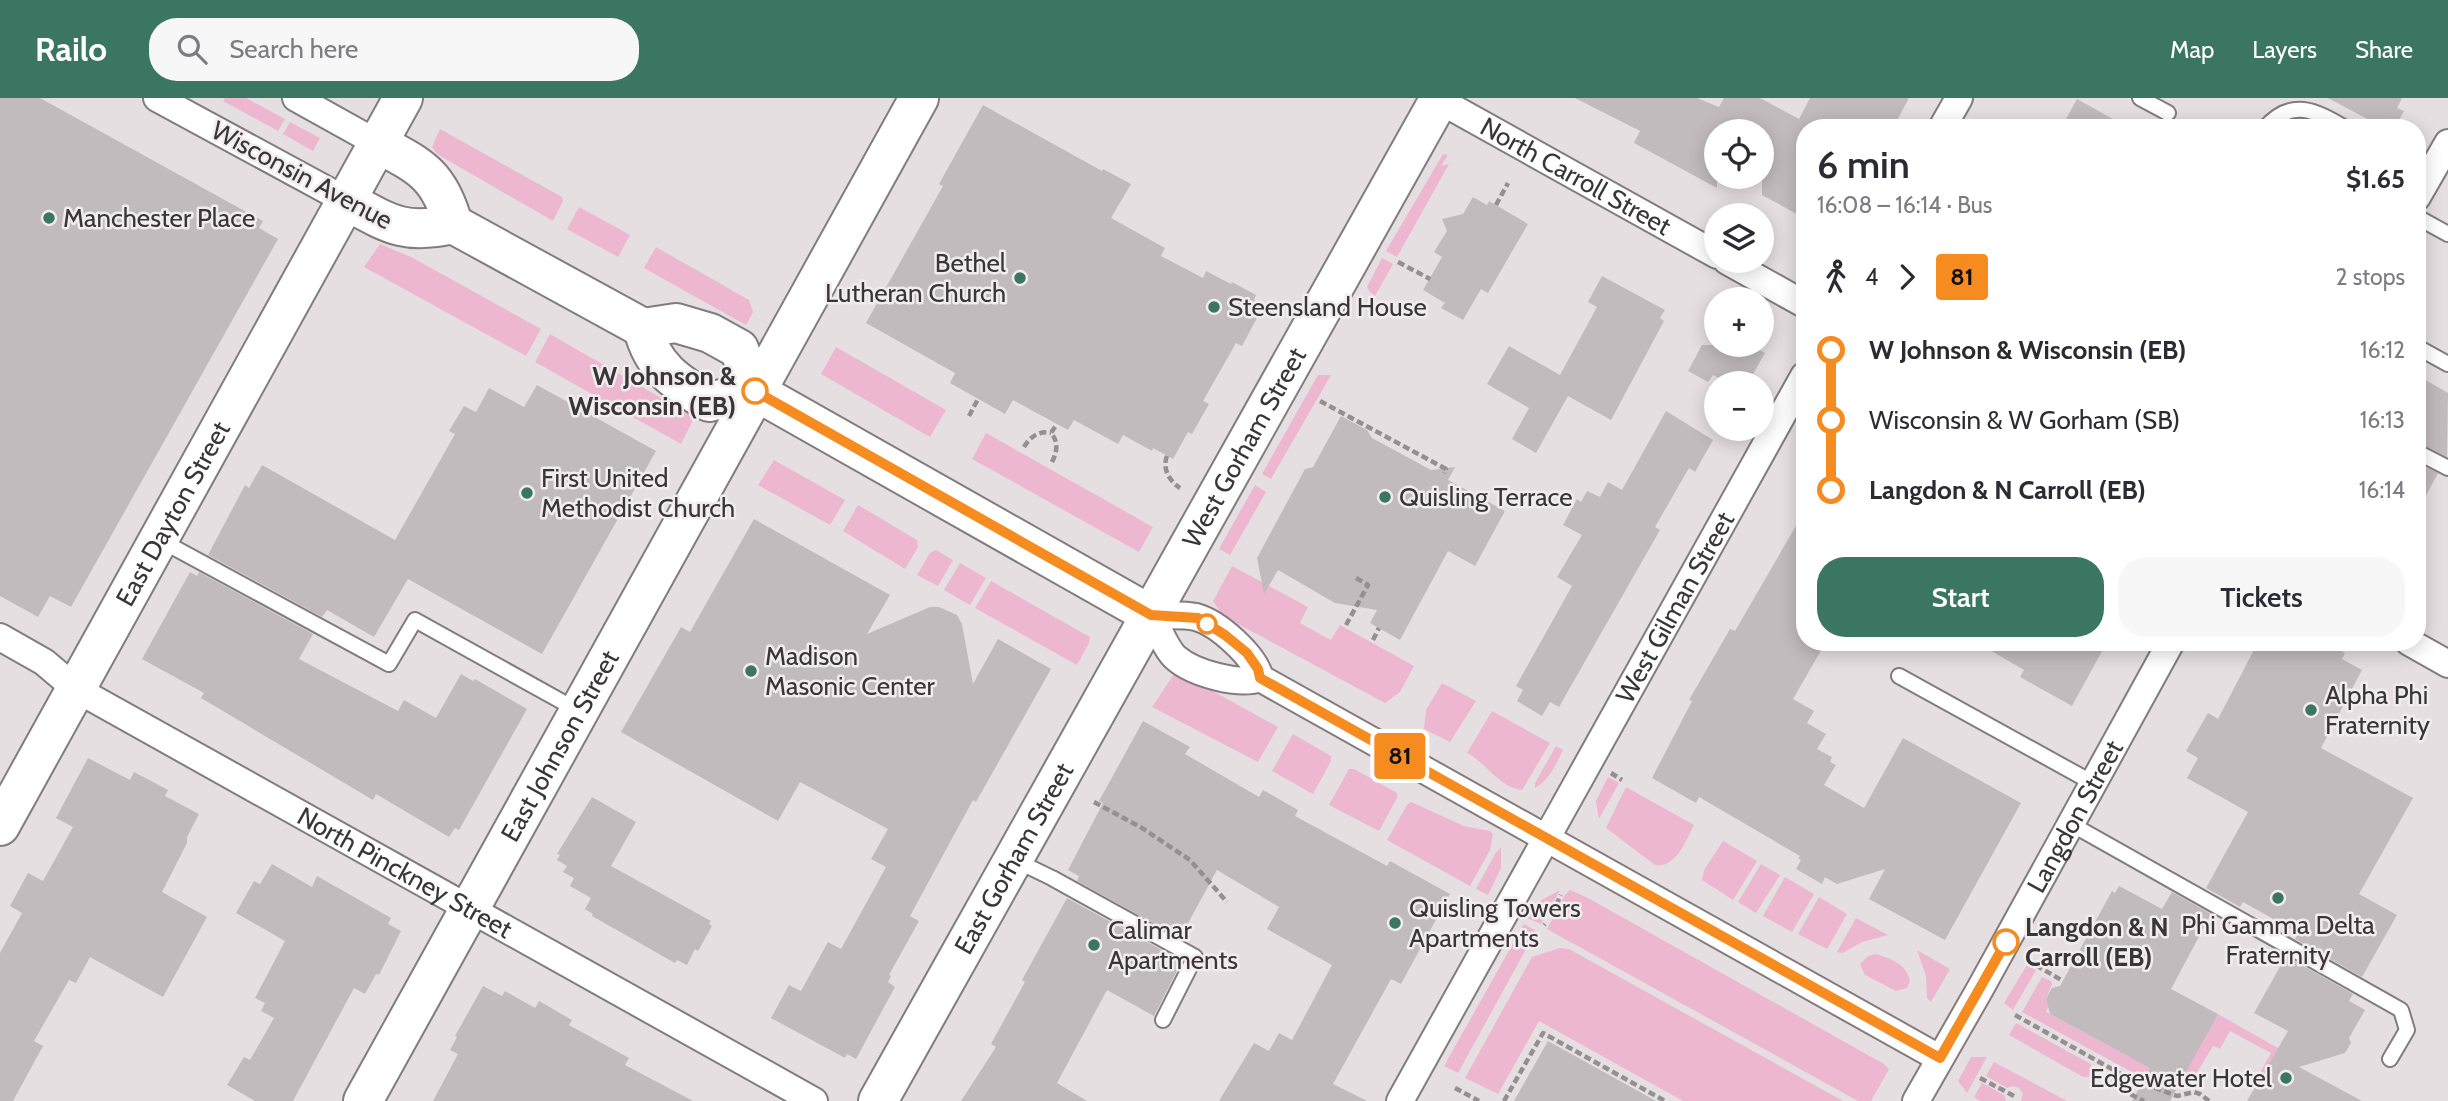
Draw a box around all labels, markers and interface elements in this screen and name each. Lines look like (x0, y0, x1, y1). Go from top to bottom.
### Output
search box (149, 18, 639, 81)
text: Railo (35, 29, 107, 69)
icon: search (173, 30, 211, 68)
text: Search here (229, 33, 358, 65)
text: Map (2170, 35, 2214, 64)
text: Layers (2252, 35, 2317, 64)
text: Share (2355, 35, 2413, 64)
street label: North Carroll Street (1475, 111, 1677, 242)
street label: Wisconsin Avenue (206, 114, 398, 236)
map controls (1704, 119, 1774, 441)
button: locate (1704, 119, 1774, 189)
text: 6 min (1817, 141, 1910, 188)
text: $1.65 (2346, 163, 2405, 195)
text: 16:08 – 16:14 · Bus (1817, 191, 1992, 219)
place label: Manchester Place (63, 202, 255, 234)
button: layers (1704, 203, 1774, 273)
marker: Manchester Place (41, 210, 57, 226)
place label: Bethel Lutheran Church (825, 247, 1006, 309)
icon: walk (1817, 258, 1855, 296)
icon: forward (1888, 258, 1926, 296)
text: 81 (1950, 262, 1974, 291)
text: 4 (1865, 263, 1878, 291)
text: 2 stops (2336, 263, 2405, 291)
marker: Bethel Lutheran Church (1012, 270, 1028, 286)
button: + (1704, 287, 1774, 357)
place label: Steensland House (1228, 291, 1427, 323)
marker: Steensland House (1206, 299, 1222, 315)
text: W Johnson & Wisconsin (EB) (1869, 334, 2186, 366)
text: 16:12 (2360, 336, 2405, 364)
street label: West Gorham Street (1175, 342, 1313, 553)
place label: W Johnson & Wisconsin (EB) (568, 360, 737, 422)
button: − (1704, 371, 1774, 441)
marker: W Johnson & Wisconsin (EB) (742, 378, 768, 404)
text: Wisconsin & W Gorham (SB) (1869, 404, 2180, 436)
text: 16:13 (2360, 406, 2405, 434)
street label: East Dayton Street (109, 415, 237, 612)
place label: First United Methodist Church (541, 462, 735, 524)
text: Langdon & N Carroll (EB) (1869, 474, 2146, 506)
text: 16:14 (2359, 476, 2405, 504)
place label: Quisling Terrace (1399, 481, 1573, 513)
marker: First United Methodist Church (519, 485, 535, 501)
marker: Quisling Terrace (1377, 489, 1393, 505)
street label: West Gilman Street (1609, 506, 1741, 709)
button: Start (1817, 557, 2104, 637)
button: Tickets (2118, 557, 2405, 637)
unlabelled marker (1197, 614, 1217, 634)
place label: Madison Masonic Center (765, 640, 935, 702)
street label: East Johnson Street (494, 644, 626, 847)
marker: Madison Masonic Center (743, 663, 759, 679)
place label: Alpha Phi Fraternity (2325, 679, 2430, 741)
marker: Alpha Phi Fraternity (2303, 702, 2319, 718)
line badge: 81 (1368, 733, 1432, 779)
street label: Langdon Street (2020, 734, 2130, 898)
text: 81 (1388, 741, 1412, 770)
street label: East Gorham Street (948, 757, 1080, 960)
street label: North Pinckney Street (292, 800, 518, 945)
marker: Phi Gamma Delta Fraternity (2270, 890, 2286, 906)
place label: Quisling Towers Apartments (1409, 892, 1581, 954)
place label: Phi Gamma Delta Fraternity (2181, 909, 2375, 971)
place label: Langdon & N Carroll (EB) (2025, 911, 2169, 973)
place label: Calimar Apartments (1108, 914, 1238, 976)
marker: Quisling Towers Apartments (1387, 915, 1403, 931)
marker: Langdon & N Carroll (EB) (1993, 929, 2019, 955)
marker: Calimar Apartments (1086, 937, 1102, 953)
place label: Edgewater Hotel (2090, 1062, 2272, 1094)
marker: Edgewater Hotel (2278, 1070, 2294, 1086)

